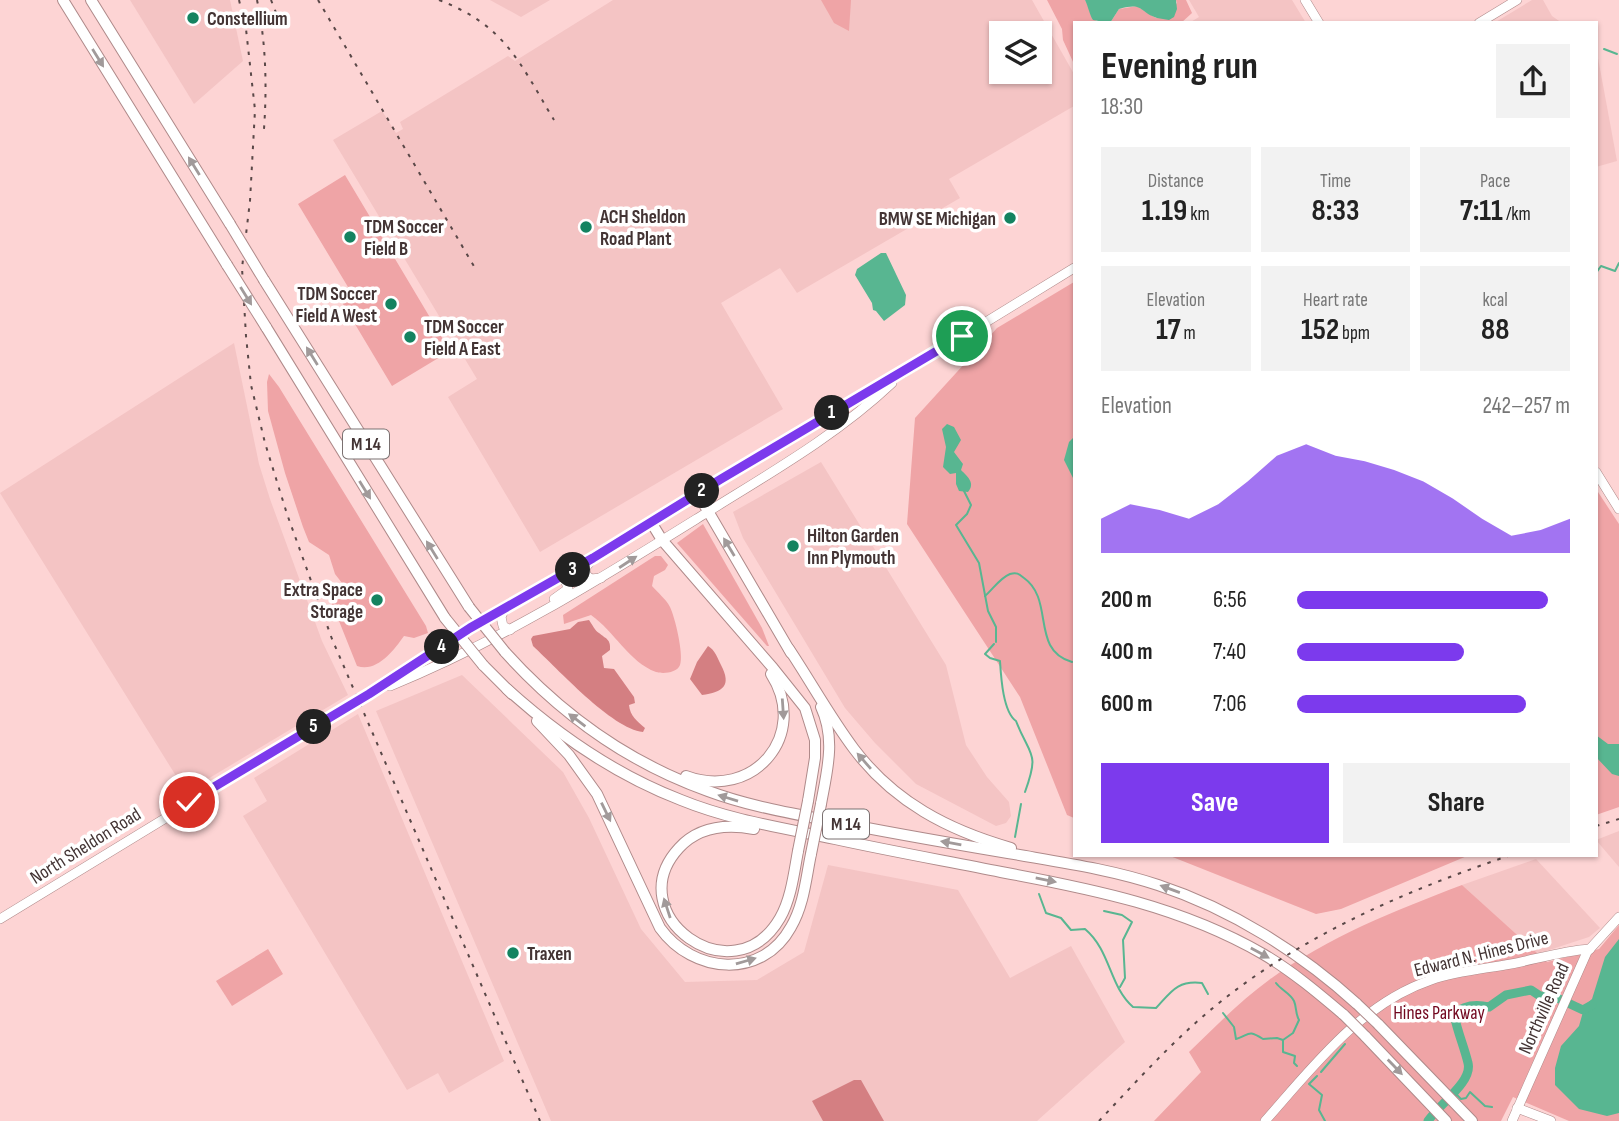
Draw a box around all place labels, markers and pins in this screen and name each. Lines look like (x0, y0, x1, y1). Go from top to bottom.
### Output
place label: Constellium (207, 8, 288, 31)
marker: Constellium (185, 10, 201, 26)
place label: ACH Sheldon Road Plant (599, 206, 686, 251)
place label: BMW SE Michigan (879, 208, 996, 231)
marker: BMW SE Michigan (1002, 210, 1018, 226)
place label: TDM Soccer Field B (364, 216, 444, 261)
marker: ACH Sheldon Road Plant (578, 219, 594, 235)
marker: TDM Soccer Field B (342, 229, 358, 245)
place label: TDM Soccer Field A West (295, 283, 377, 328)
marker: TDM Soccer Field A West (383, 296, 399, 312)
pin (932, 306, 992, 366)
place label: TDM Soccer Field A East (424, 316, 504, 361)
marker: TDM Soccer Field A East (402, 329, 418, 345)
pin: 1 (814, 396, 850, 430)
pin: 2 (684, 474, 720, 508)
place label: Hilton Garden Inn Plymouth (807, 525, 899, 570)
marker: Hilton Garden Inn Plymouth (785, 538, 801, 554)
pin: 3 (556, 552, 590, 588)
place label: Extra Space Storage (284, 579, 363, 624)
marker: Extra Space Storage (369, 592, 385, 608)
pin: 4 (424, 630, 460, 664)
pin: 5 (296, 710, 332, 744)
pin (159, 772, 219, 832)
place label: Traxen (527, 943, 572, 966)
marker: Traxen (505, 945, 521, 961)

